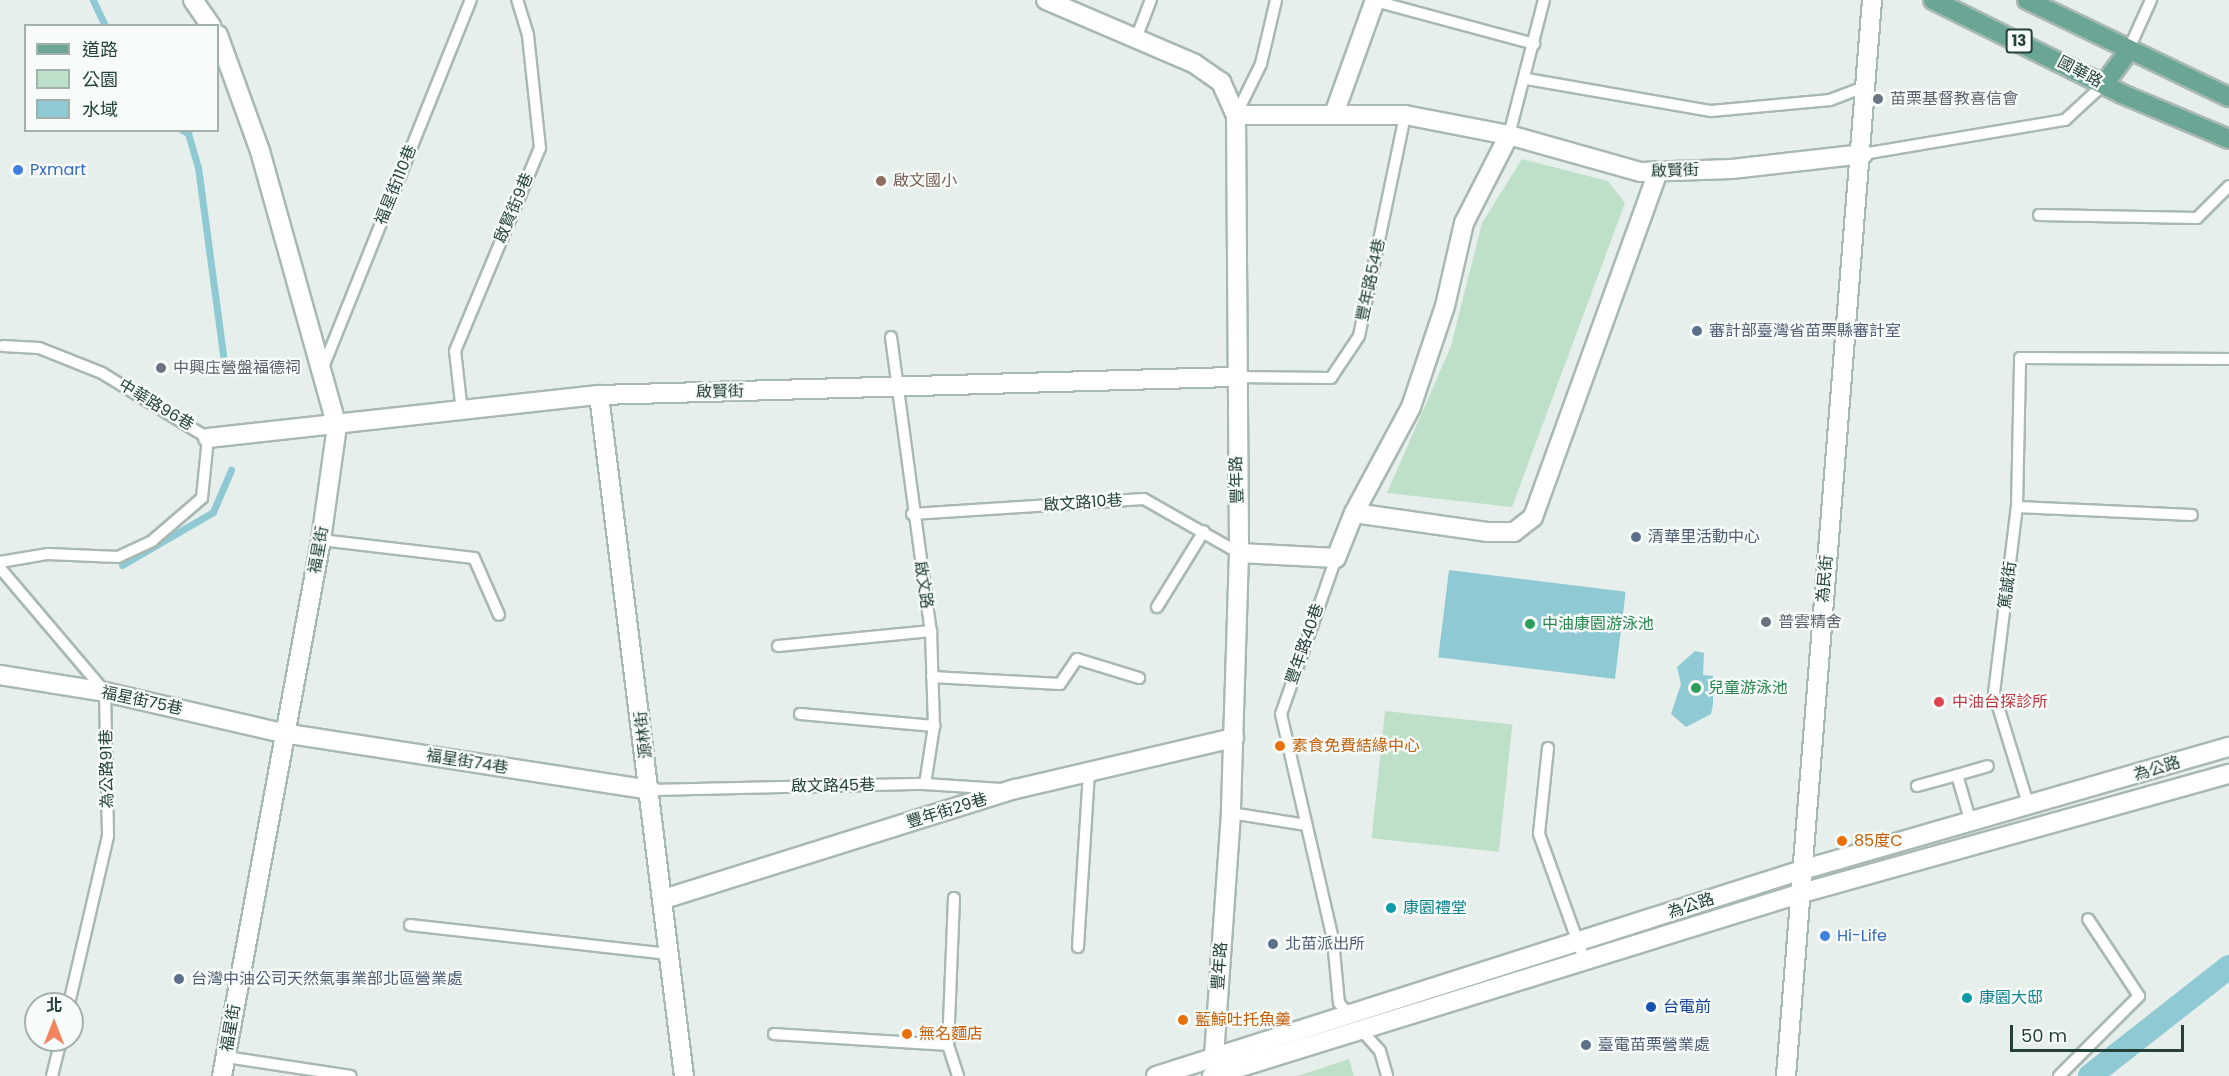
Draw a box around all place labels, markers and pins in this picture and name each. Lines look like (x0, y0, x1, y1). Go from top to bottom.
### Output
place label: 苗栗基督教喜信會 (1890, 89, 2018, 109)
marker: 苗栗基督教喜信會 (1871, 92, 1885, 106)
place label: Pxmart (30, 160, 86, 180)
marker: Pxmart (11, 163, 25, 177)
place label: 啟文國小 (893, 171, 957, 191)
marker: 啟文國小 (874, 174, 888, 188)
place label: 審計部臺灣省苗栗縣審計室 (1709, 321, 1901, 341)
marker: 審計部臺灣省苗栗縣審計室 (1690, 324, 1704, 338)
place label: 中興庒營盤福德祠 (173, 358, 301, 378)
marker: 中興庒營盤福德祠 (154, 361, 168, 375)
place label: 清華里活動中心 (1648, 527, 1760, 547)
marker: 清華里活動中心 (1629, 530, 1643, 544)
place label: 普雲精舍 (1778, 612, 1842, 632)
place label: 中油康園游泳池 (1542, 614, 1654, 634)
marker: 普雲精舍 (1759, 615, 1773, 629)
marker: 中油康園游泳池 (1523, 617, 1537, 631)
place label: 兒童游泳池 (1708, 678, 1788, 698)
marker: 兒童游泳池 (1689, 681, 1703, 695)
place label: 中油台探診所 (1952, 692, 2048, 712)
marker: 中油台探診所 (1930, 693, 1948, 711)
place label: 素食免費結緣中心 (1292, 736, 1420, 756)
marker: 素食免費結緣中心 (1273, 739, 1287, 753)
place label: 85度C (1854, 831, 1902, 851)
marker: 85度C (1835, 834, 1849, 848)
place label: 康園禮堂 (1403, 898, 1467, 918)
marker: 康園禮堂 (1384, 901, 1398, 915)
place label: Hi-Life (1837, 926, 1887, 946)
marker: Hi-Life (1818, 929, 1832, 943)
place label: 北苗派出所 (1285, 934, 1365, 954)
marker: 北苗派出所 (1266, 937, 1280, 951)
place label: 台灣中油公司天然氣事業部北區營業處 (191, 969, 463, 989)
marker: 台灣中油公司天然氣事業部北區營業處 (172, 972, 186, 986)
place label: 康園大邸 (1979, 988, 2043, 1008)
marker: 康園大邸 (1960, 991, 1974, 1005)
place label: 台電前 (1663, 997, 1711, 1017)
marker: 台電前 (1644, 1000, 1658, 1014)
place label: 藍鯨吐托魚羹 (1195, 1010, 1291, 1030)
marker: 藍鯨吐托魚羹 (1176, 1013, 1190, 1027)
place label: 無名麵店 (919, 1024, 983, 1044)
marker: 無名麵店 (900, 1027, 914, 1041)
place label: 臺電苗栗營業處 (1598, 1035, 1710, 1055)
marker: 臺電苗栗營業處 (1579, 1038, 1593, 1052)

